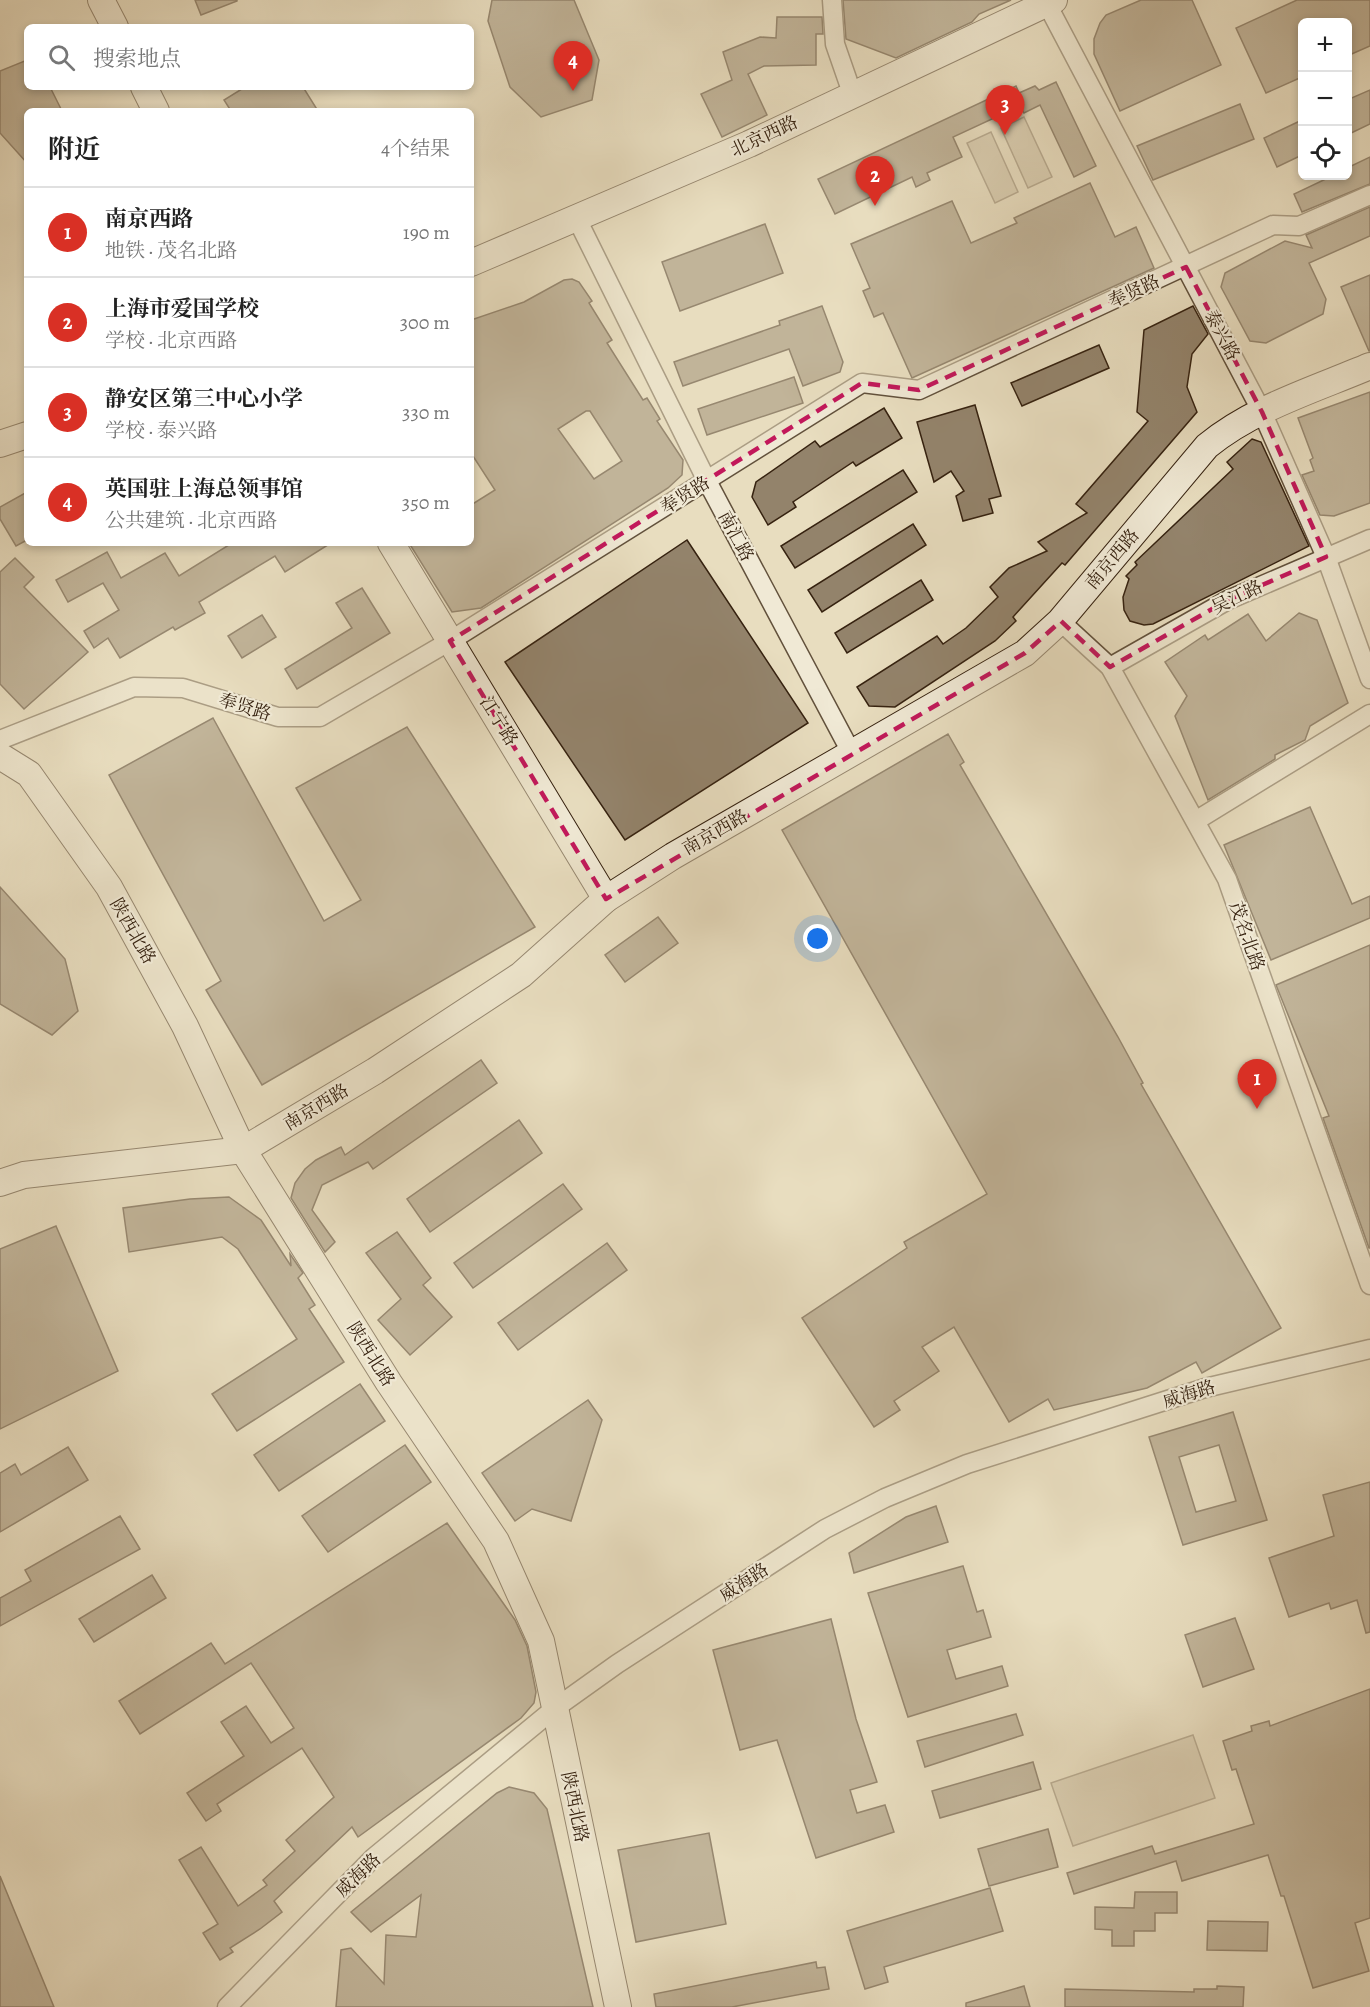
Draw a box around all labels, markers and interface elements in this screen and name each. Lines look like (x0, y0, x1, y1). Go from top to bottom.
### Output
map controls (1298, 18, 1352, 180)
button: + (1298, 18, 1352, 72)
search box (24, 24, 474, 90)
icon: search (45, 41, 78, 74)
pin: 4 (554, 42, 592, 91)
text: 搜索地点 (93, 44, 181, 74)
button: − (1298, 72, 1352, 126)
pin: 3 (986, 86, 1024, 135)
street label: 北京西路 (726, 110, 802, 162)
button: locate (1298, 126, 1352, 180)
text: 附近 (48, 132, 100, 167)
text: 4个结果 (381, 135, 450, 162)
pin: 2 (856, 156, 894, 206)
text: 南京西路 (105, 204, 193, 234)
text: 1 (64, 219, 71, 246)
text: 190 m (403, 219, 450, 246)
text: 地铁 · 茂名北路 (105, 237, 237, 264)
street label: 奉贤路 (1104, 269, 1164, 313)
text: 上海市爱国学校 (105, 294, 259, 324)
street label: 泰兴路 (1199, 306, 1245, 364)
text: 2 (63, 309, 72, 336)
text: 300 m (400, 309, 450, 336)
text: 学校 · 北京西路 (105, 327, 237, 354)
text: 静安区第三中心小学 (105, 384, 303, 414)
text: 3 (63, 399, 72, 426)
text: 330 m (402, 399, 450, 426)
text: 学校 · 泰兴路 (105, 417, 217, 444)
street label: 奉贤路 (656, 471, 714, 519)
text: 英国驻上海总领事馆 (105, 474, 303, 504)
text: 4 (63, 489, 72, 516)
text: 350 m (402, 489, 450, 516)
text: 公共建筑 · 北京西路 (105, 507, 277, 534)
street label: 南汇路 (713, 507, 759, 565)
street label: 南京西路 (1080, 524, 1144, 594)
street label: 吴江路 (1207, 574, 1267, 620)
street label: 奉贤路 (216, 688, 274, 726)
street label: 江宁路 (475, 692, 523, 750)
street label: 南京西路 (678, 804, 752, 860)
street label: 陕西北路 (105, 894, 161, 968)
street label: 茂名北路 (1224, 898, 1270, 974)
your location (803, 924, 832, 953)
pin: 1 (1238, 1060, 1276, 1109)
street label: 南京西路 (279, 1078, 353, 1136)
street label: 陕西北路 (342, 1317, 400, 1391)
street label: 威海路 (1160, 1375, 1218, 1413)
street label: 威海路 (715, 1557, 773, 1607)
street label: 陕西北路 (556, 1769, 594, 1845)
street label: 威海路 (330, 1848, 386, 1902)

